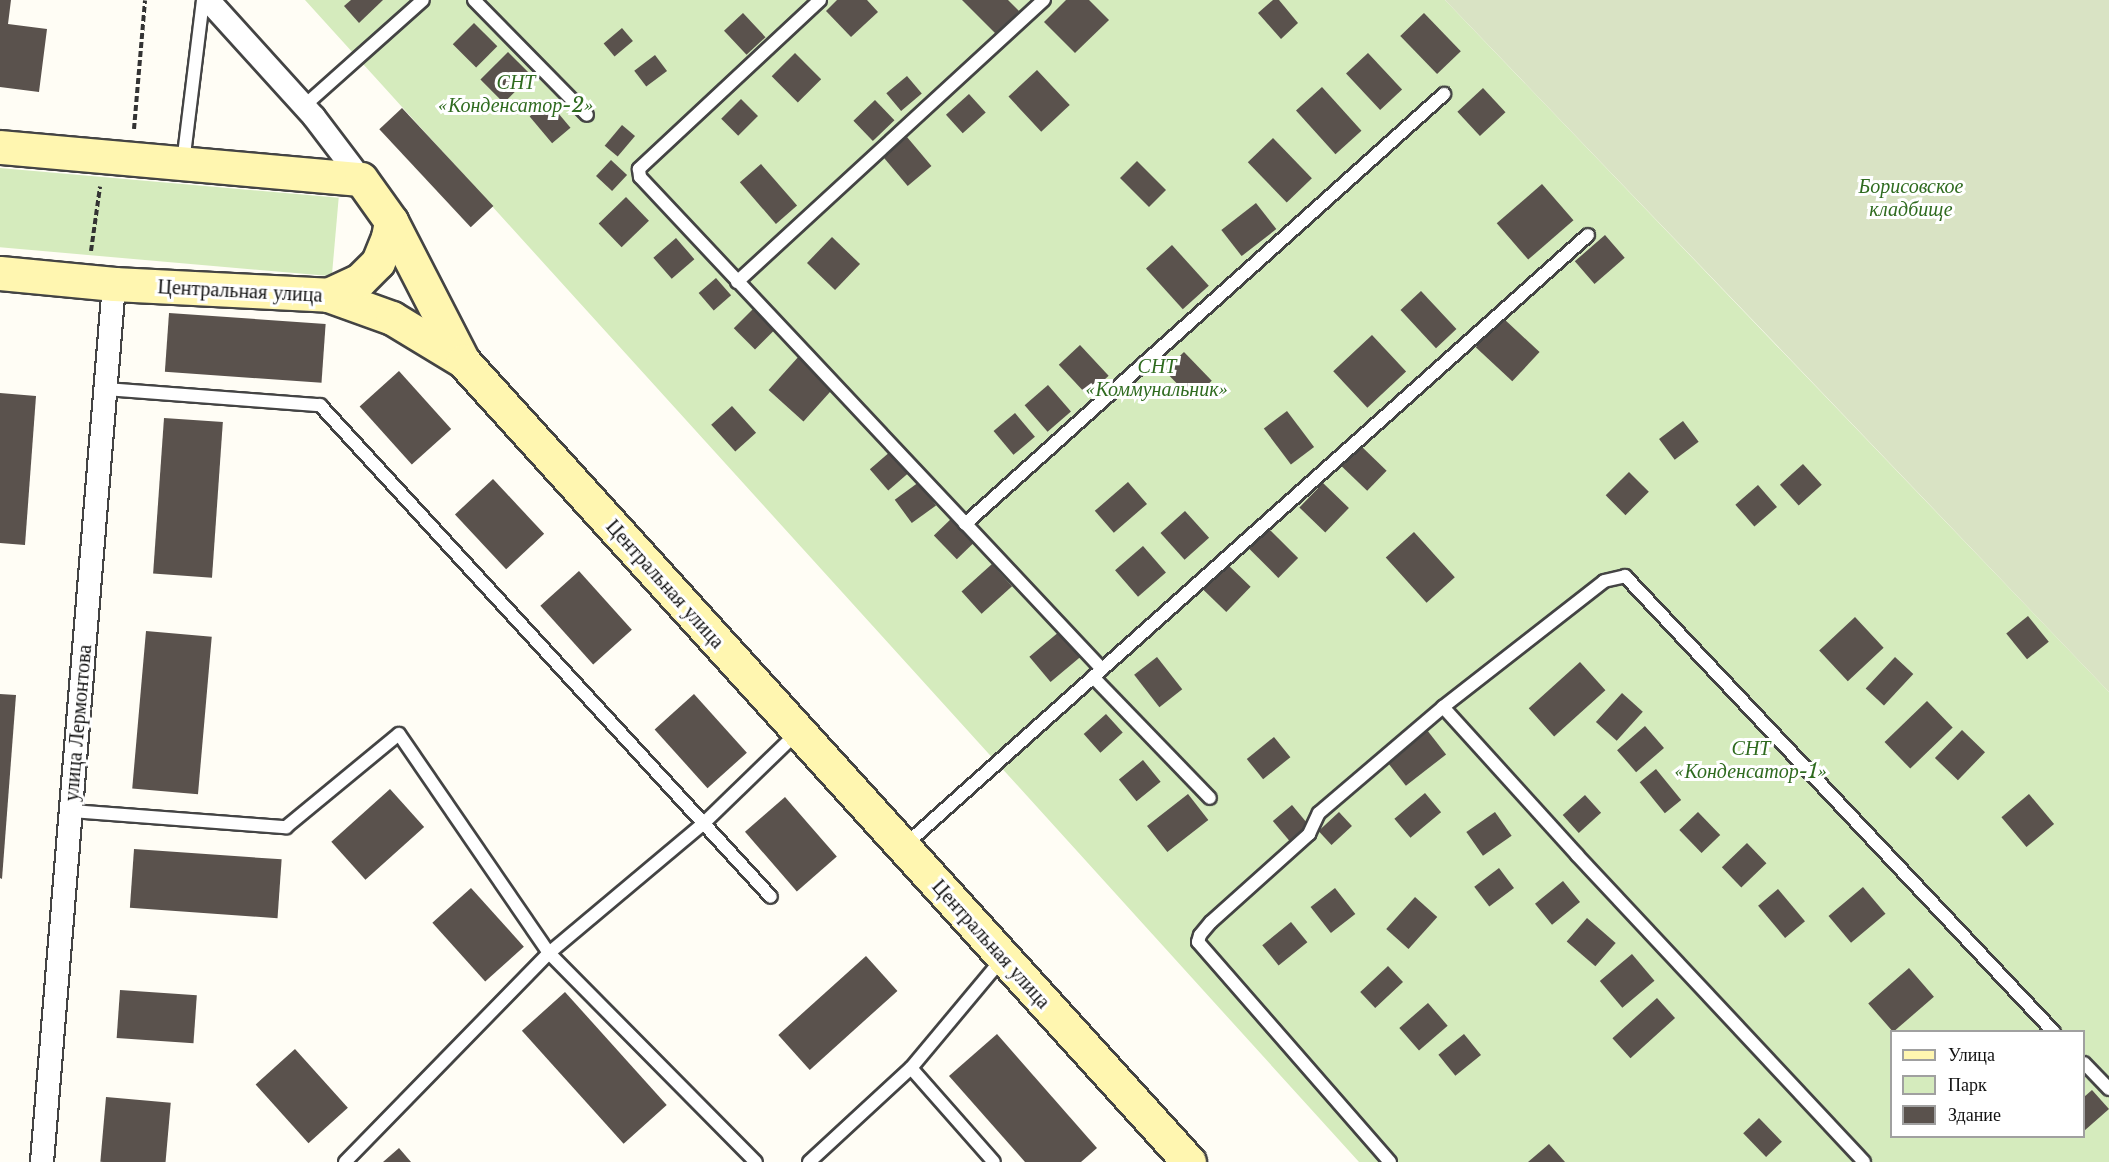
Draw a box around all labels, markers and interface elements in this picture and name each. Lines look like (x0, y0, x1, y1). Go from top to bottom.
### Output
park label: СНТ «Конденсатор-2» (438, 70, 594, 117)
park label: Борисовское кладбище (1859, 175, 1963, 222)
street label: Центральная улица (157, 275, 323, 307)
park label: СНТ «Коммунальник» (1086, 354, 1228, 401)
street label: Центральная улица (601, 515, 729, 653)
street label: улица Лермонтова (59, 644, 97, 802)
park label: СНТ «Конденсатор-1» (1675, 737, 1827, 784)
street label: Центральная улица (927, 875, 1055, 1013)
legend (1890, 1030, 2085, 1138)
text: Улица (1948, 1044, 1995, 1066)
text: Парк (1948, 1074, 1987, 1096)
text: Здание (1948, 1104, 2001, 1126)

